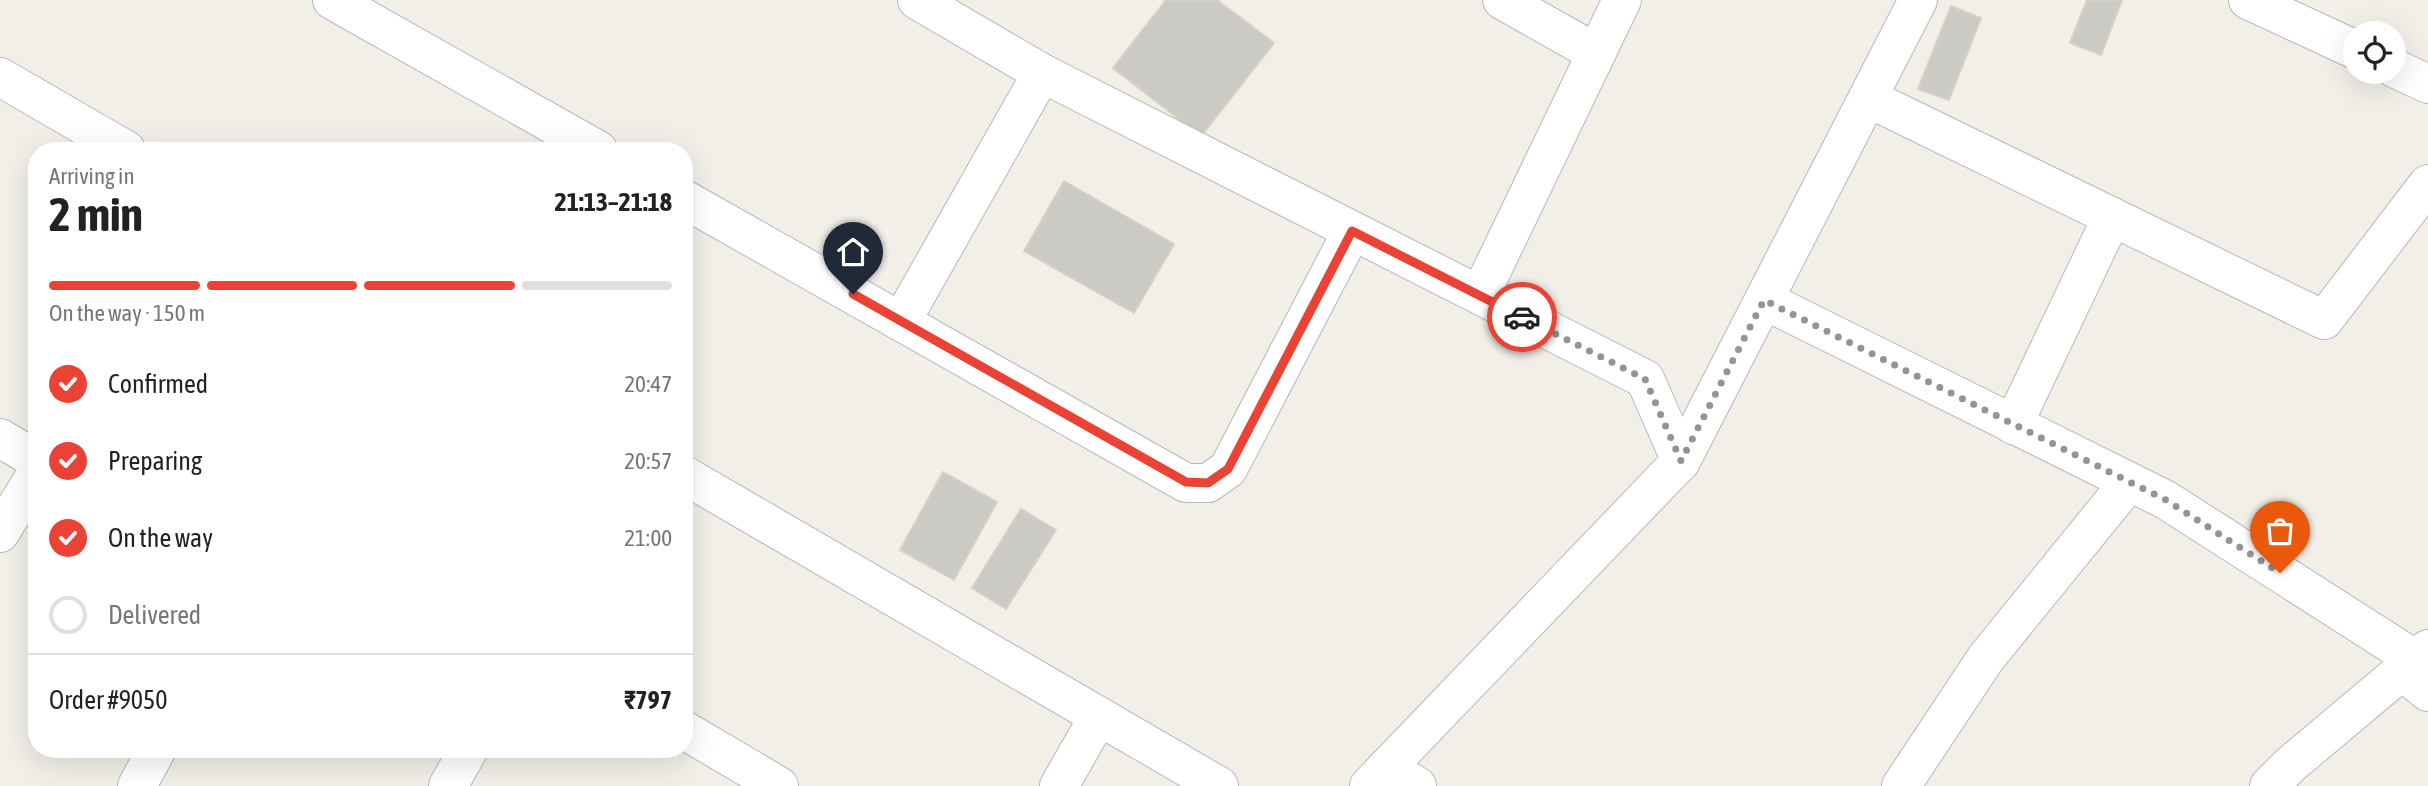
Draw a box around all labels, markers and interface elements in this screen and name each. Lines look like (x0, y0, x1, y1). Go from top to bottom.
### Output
map controls (2343, 21, 2406, 84)
button: locate (2343, 21, 2406, 84)
text: Arriving in (49, 163, 135, 189)
text: 21:13–21:18 (555, 187, 672, 217)
text: 2 min (49, 188, 143, 241)
pin (823, 222, 883, 294)
icon: home (834, 233, 872, 271)
courier (1487, 282, 1557, 352)
icon: car (1503, 298, 1541, 336)
text: On the way · 150 m (49, 300, 205, 326)
icon: check (49, 365, 87, 403)
text: Confirmed (108, 369, 208, 399)
text: 20:47 (624, 371, 672, 397)
icon: check (49, 442, 87, 480)
text: Preparing (108, 446, 202, 476)
text: 20:57 (624, 448, 672, 474)
pin (2250, 501, 2310, 573)
icon: bag (2261, 512, 2299, 550)
icon: check (49, 519, 87, 557)
text: On the way (108, 523, 213, 553)
text: 21:00 (624, 525, 672, 551)
text: Delivered (108, 600, 201, 630)
text: Order #9050 (49, 685, 168, 715)
text: ₹797 (624, 685, 672, 715)

